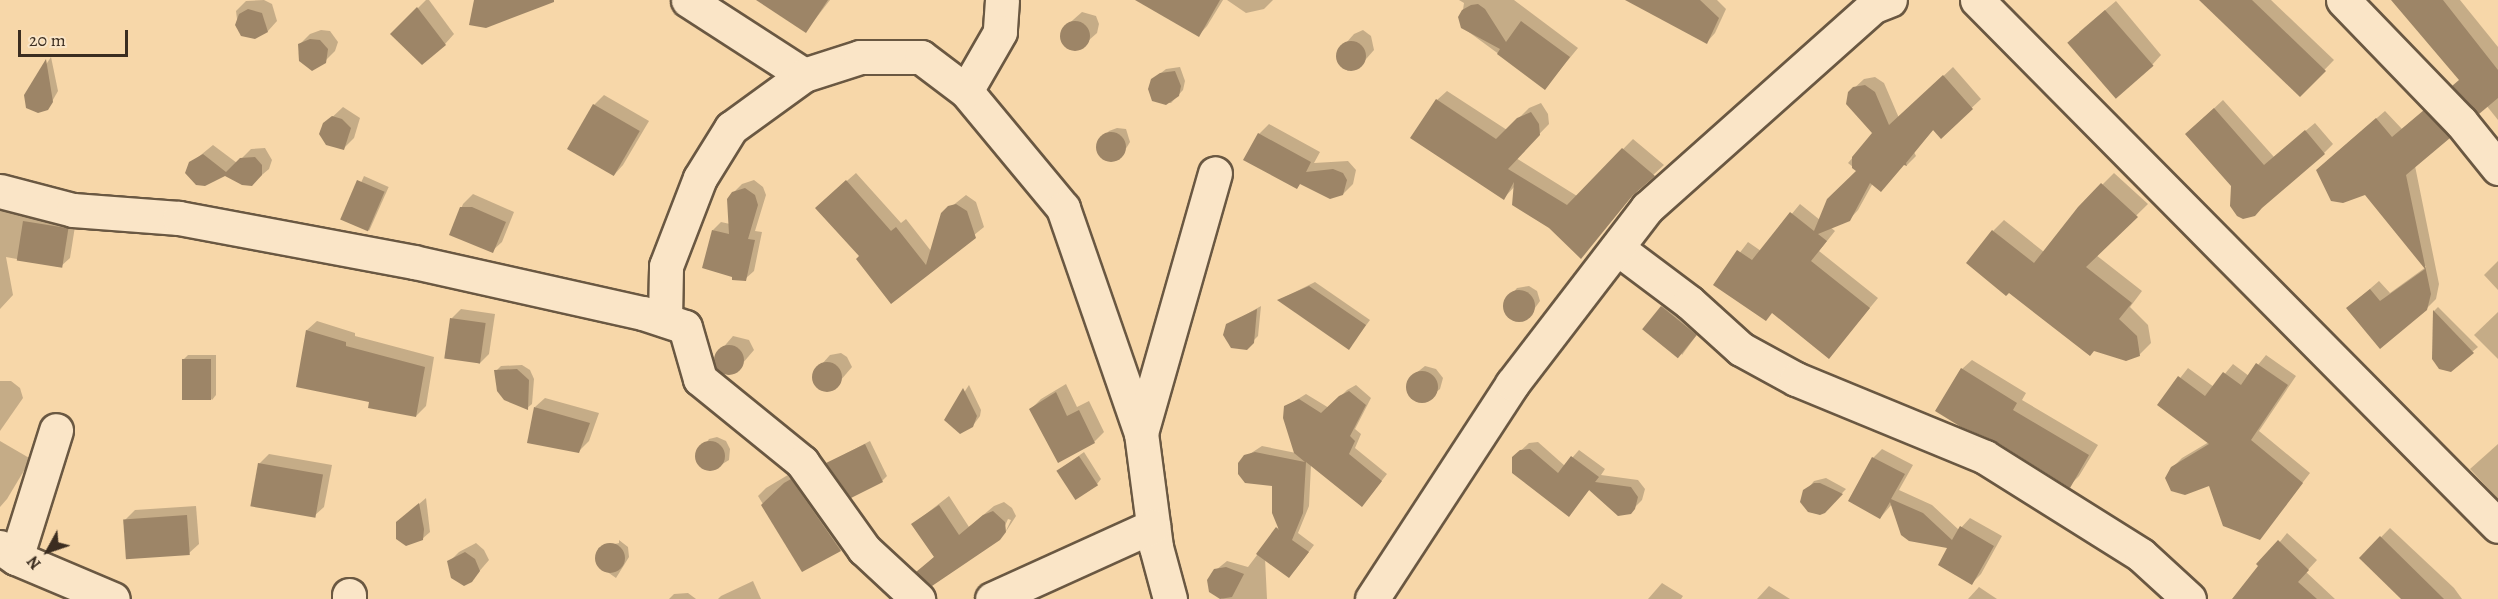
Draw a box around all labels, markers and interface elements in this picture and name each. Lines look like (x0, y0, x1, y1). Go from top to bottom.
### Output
scale bar (21, 18, 130, 56)
text: 20 m (29, 28, 66, 52)
north arrow (18, 521, 78, 581)
text: N (22, 551, 46, 574)

